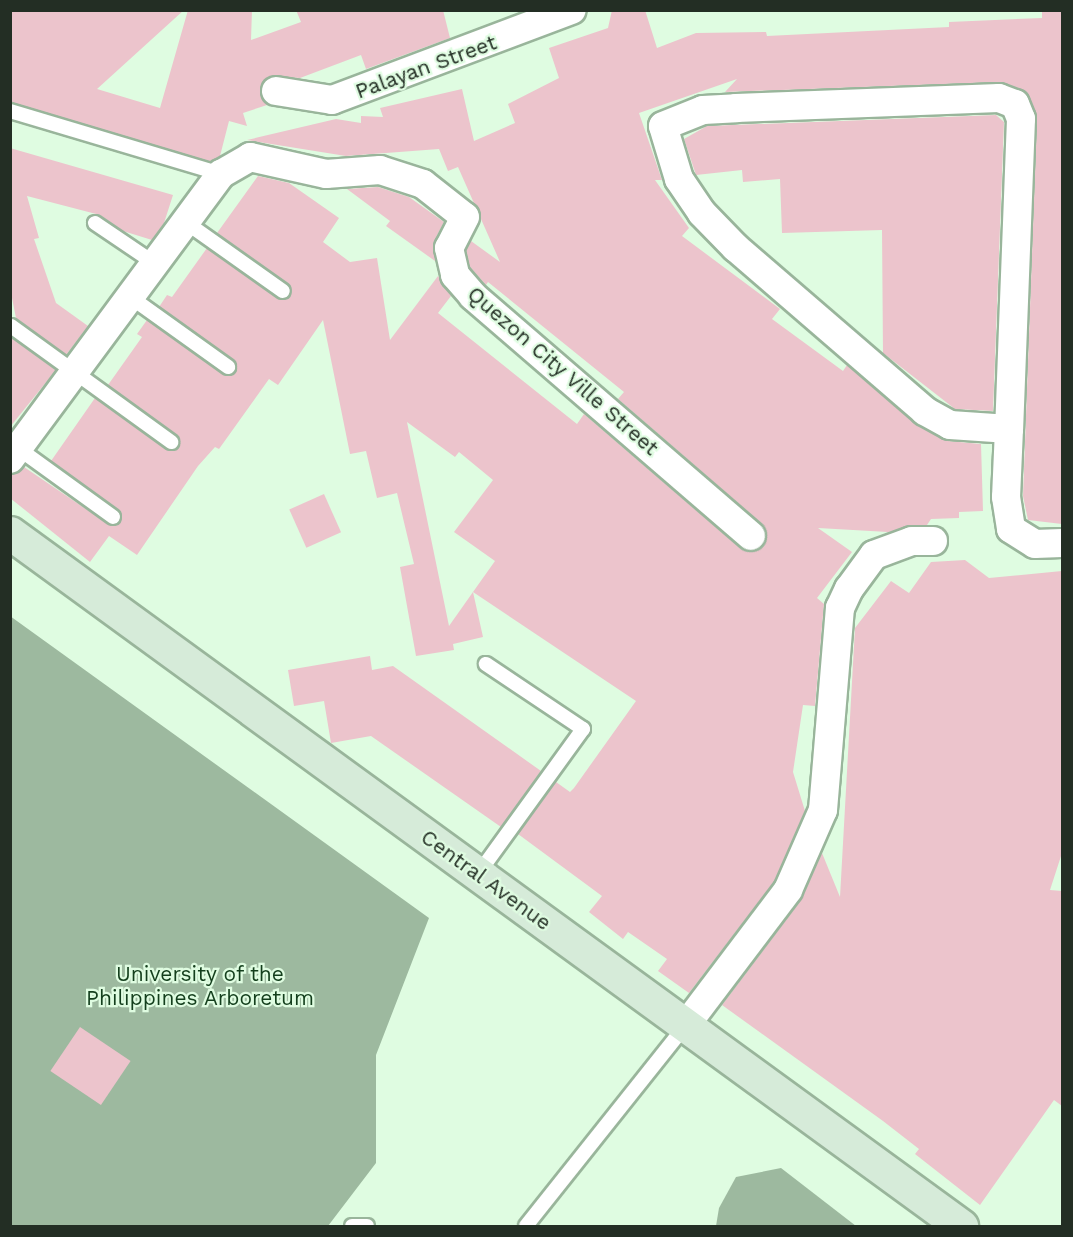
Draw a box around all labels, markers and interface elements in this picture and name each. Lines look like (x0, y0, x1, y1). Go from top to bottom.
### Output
street label: Palayan Street (352, 30, 500, 104)
street label: Quezon City Ville Street (462, 281, 664, 461)
street label: Central Avenue (415, 824, 557, 936)
park label: University of the Philippines Arboretum (86, 961, 314, 1011)

